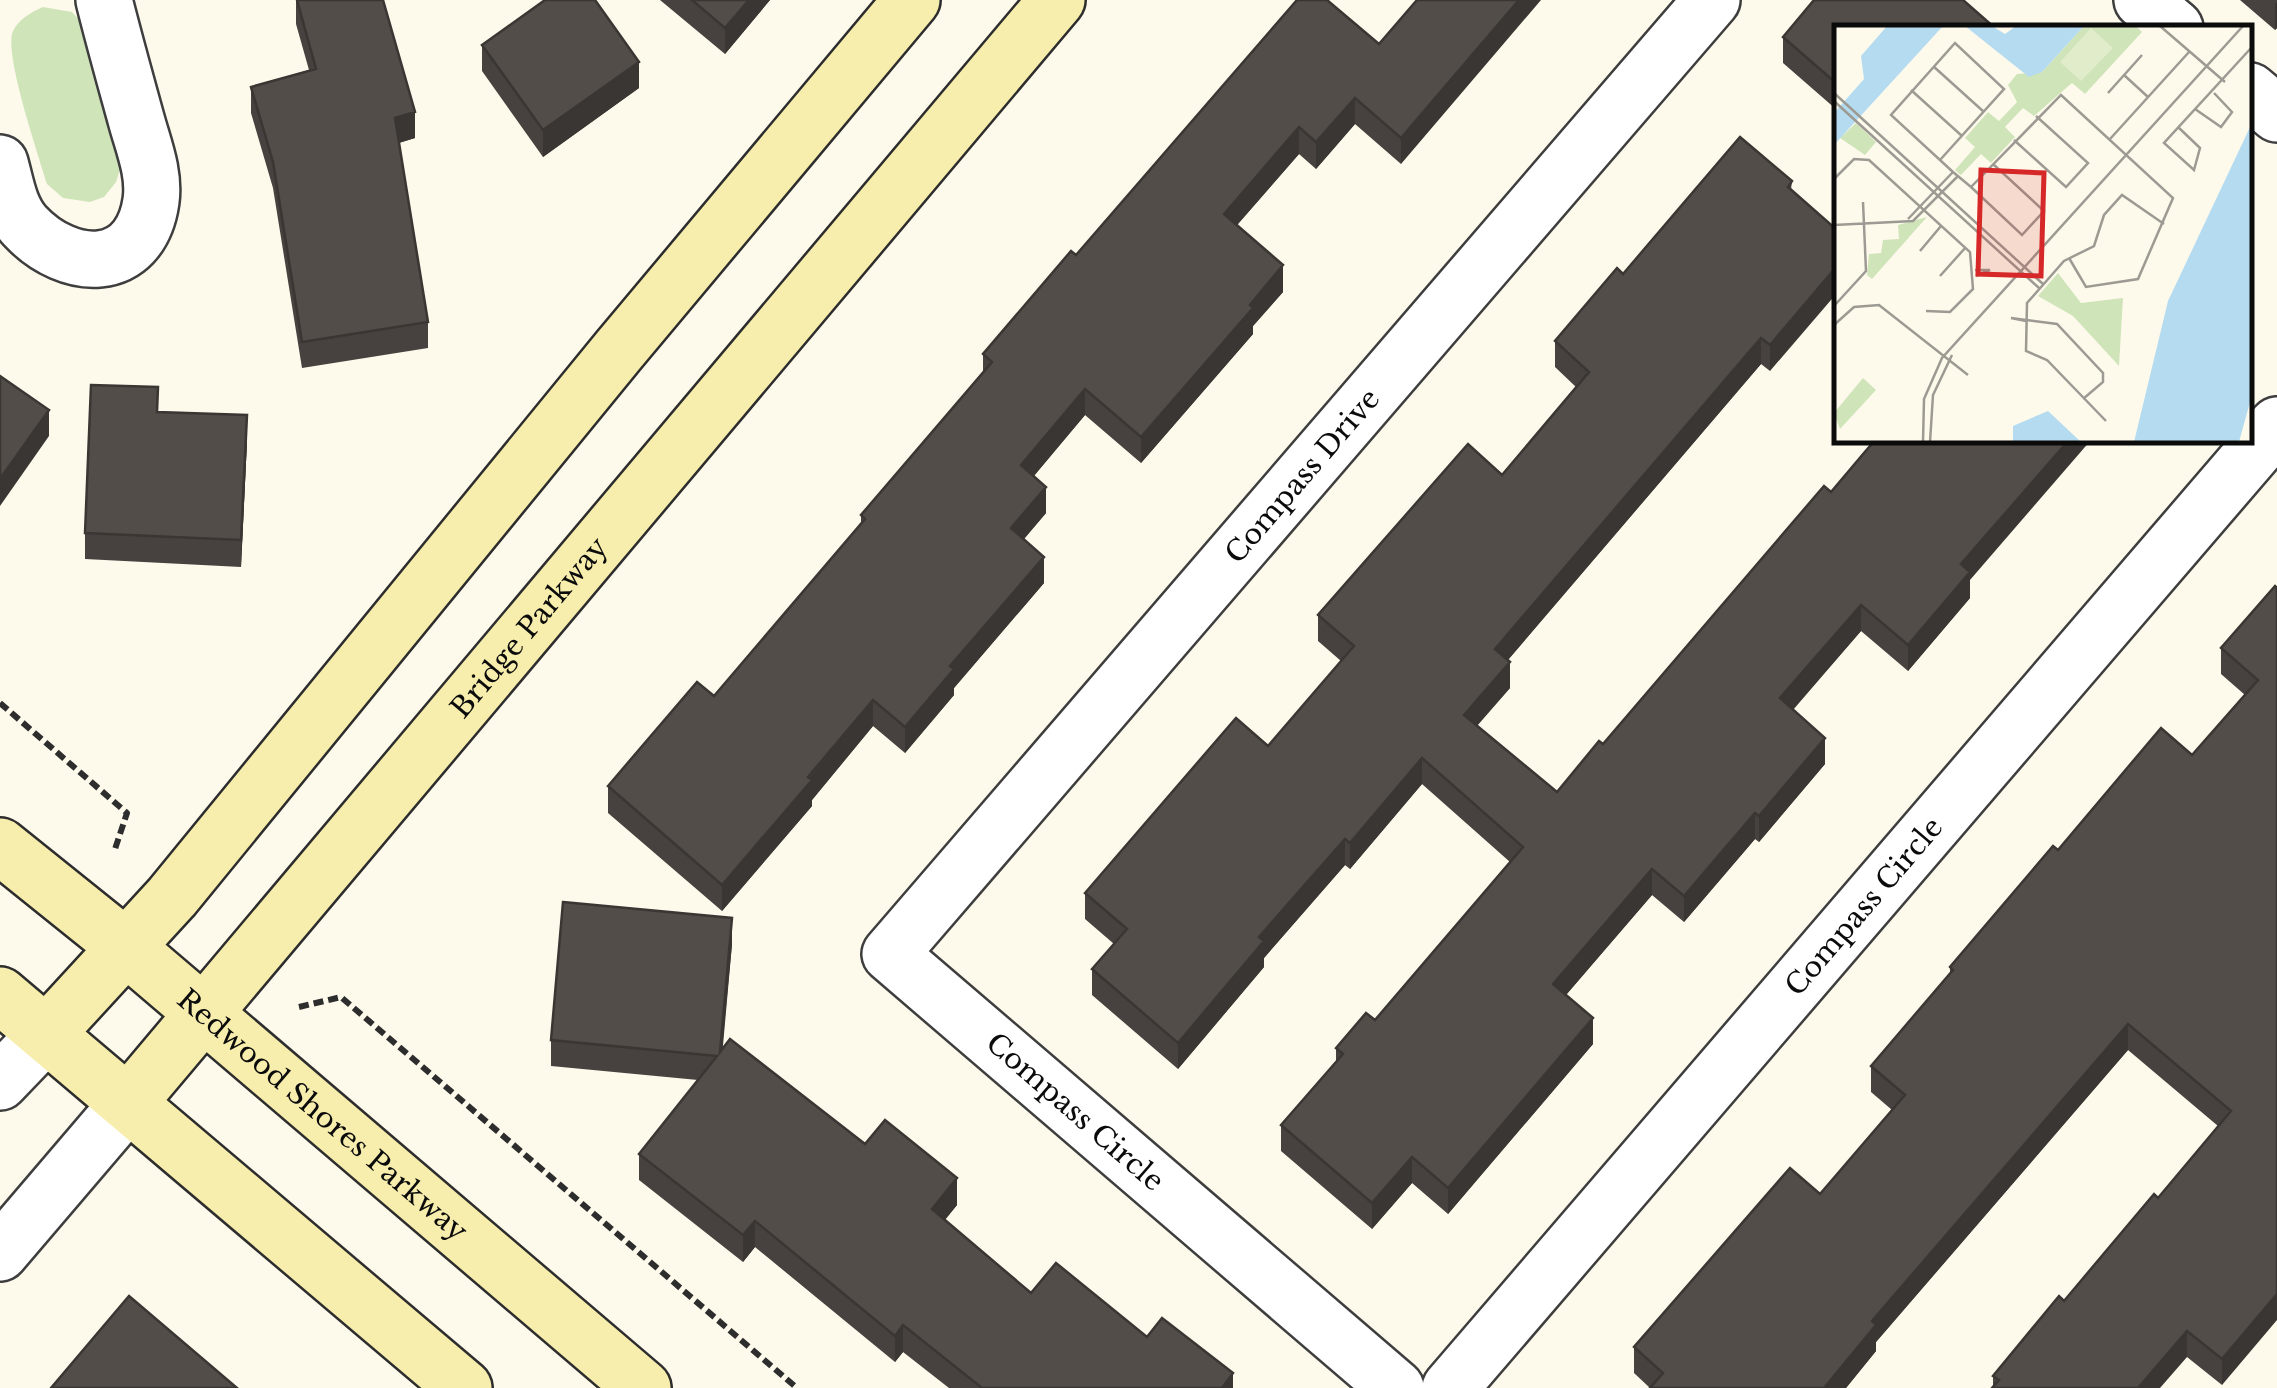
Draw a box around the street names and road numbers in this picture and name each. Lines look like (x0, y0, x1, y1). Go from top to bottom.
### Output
street label: Compass Drive (1217, 381, 1387, 570)
street label: Bridge Parkway (443, 530, 615, 725)
street label: Compass Circle (1777, 810, 1950, 1003)
street label: Redwood Shores Parkway (170, 981, 475, 1248)
street label: Compass Circle (979, 1025, 1171, 1199)

